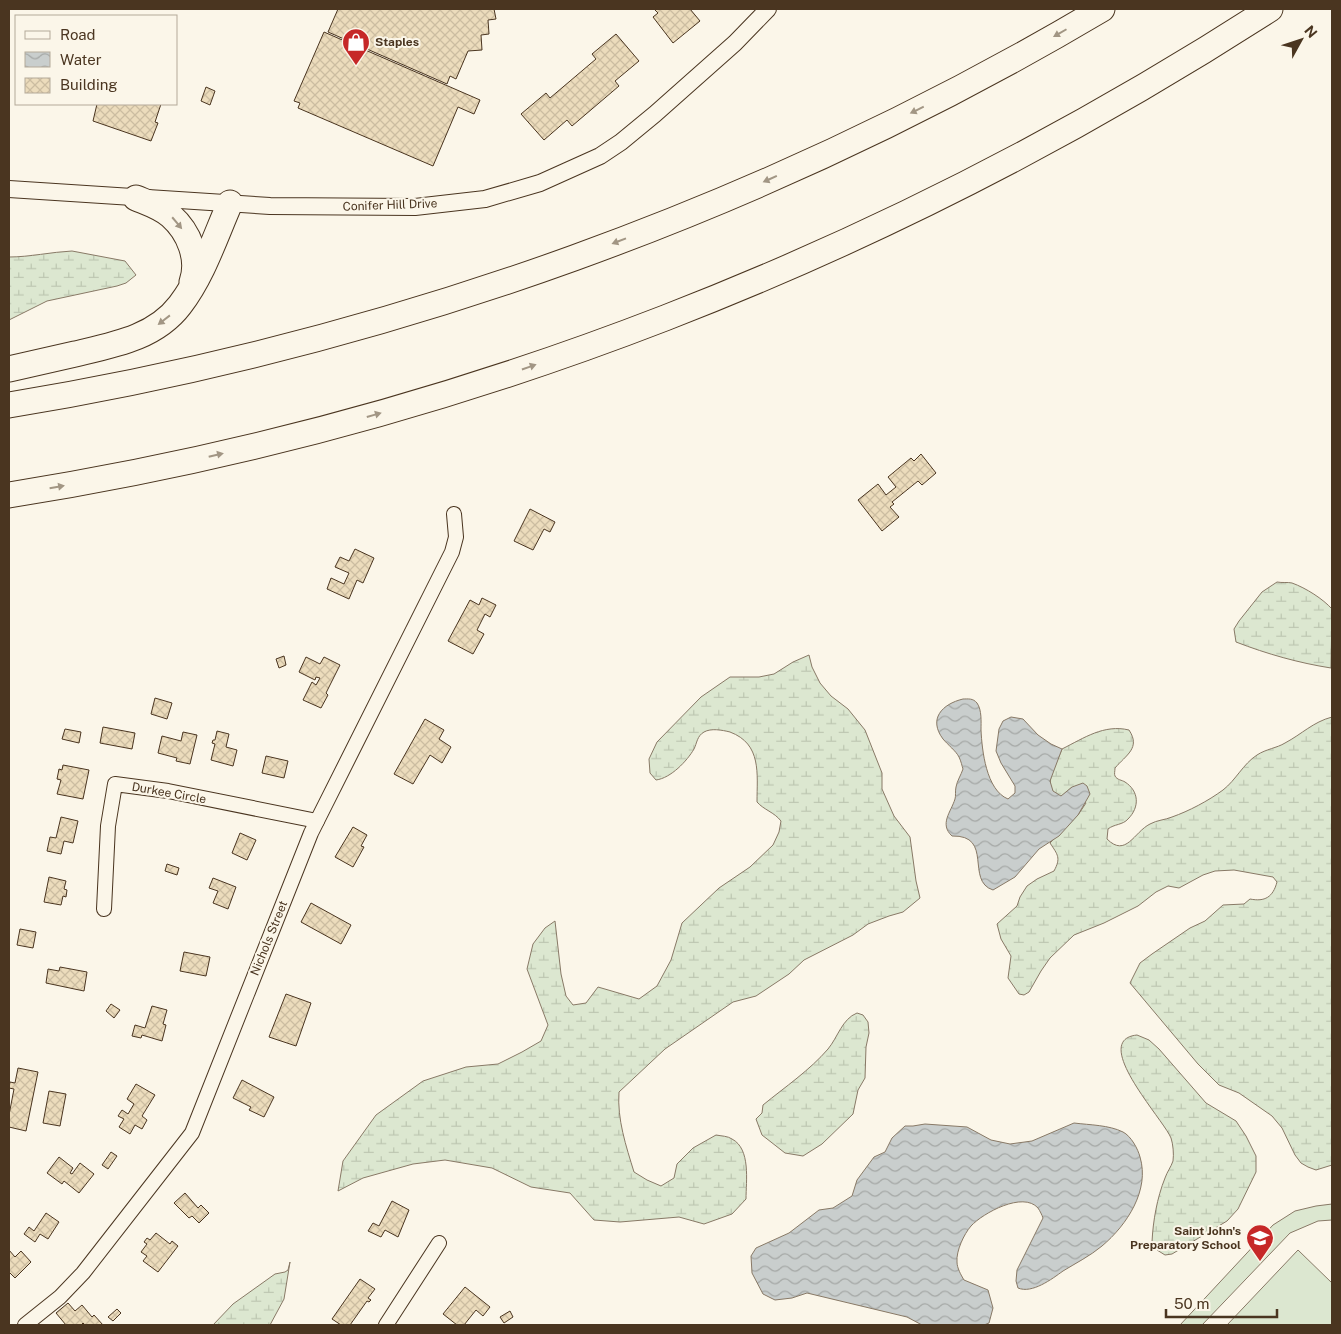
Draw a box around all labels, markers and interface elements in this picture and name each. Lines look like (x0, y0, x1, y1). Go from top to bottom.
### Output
legend (15, 15, 178, 105)
north arrow (1276, 15, 1326, 65)
text: N (1301, 22, 1321, 41)
text: Road (60, 26, 96, 43)
shop icon: Staples (341, 27, 371, 66)
one-way arrow (1053, 29, 1067, 38)
place label: Staples (375, 35, 419, 49)
text: Water (60, 51, 102, 68)
text: Building (60, 76, 118, 93)
one-way arrow (909, 106, 924, 114)
one-way arrow (763, 176, 777, 184)
street label: Conifer Hill Drive (342, 196, 438, 214)
one-way arrow (171, 217, 183, 229)
one-way arrow (611, 237, 626, 245)
one-way arrow (158, 315, 171, 326)
one-way arrow (522, 363, 537, 371)
one-way arrow (366, 411, 381, 419)
one-way arrow (209, 451, 224, 459)
one-way arrow (49, 483, 65, 491)
street label: Durkee Circle (131, 780, 208, 806)
street label: Nichols Street (248, 898, 291, 978)
school or university icon: Saint John's Preparatory School (1245, 1223, 1275, 1262)
place label: Saint John's Preparatory School (1130, 1224, 1241, 1252)
scale bar (1166, 1286, 1277, 1318)
text: 50 m (1174, 1295, 1209, 1312)

